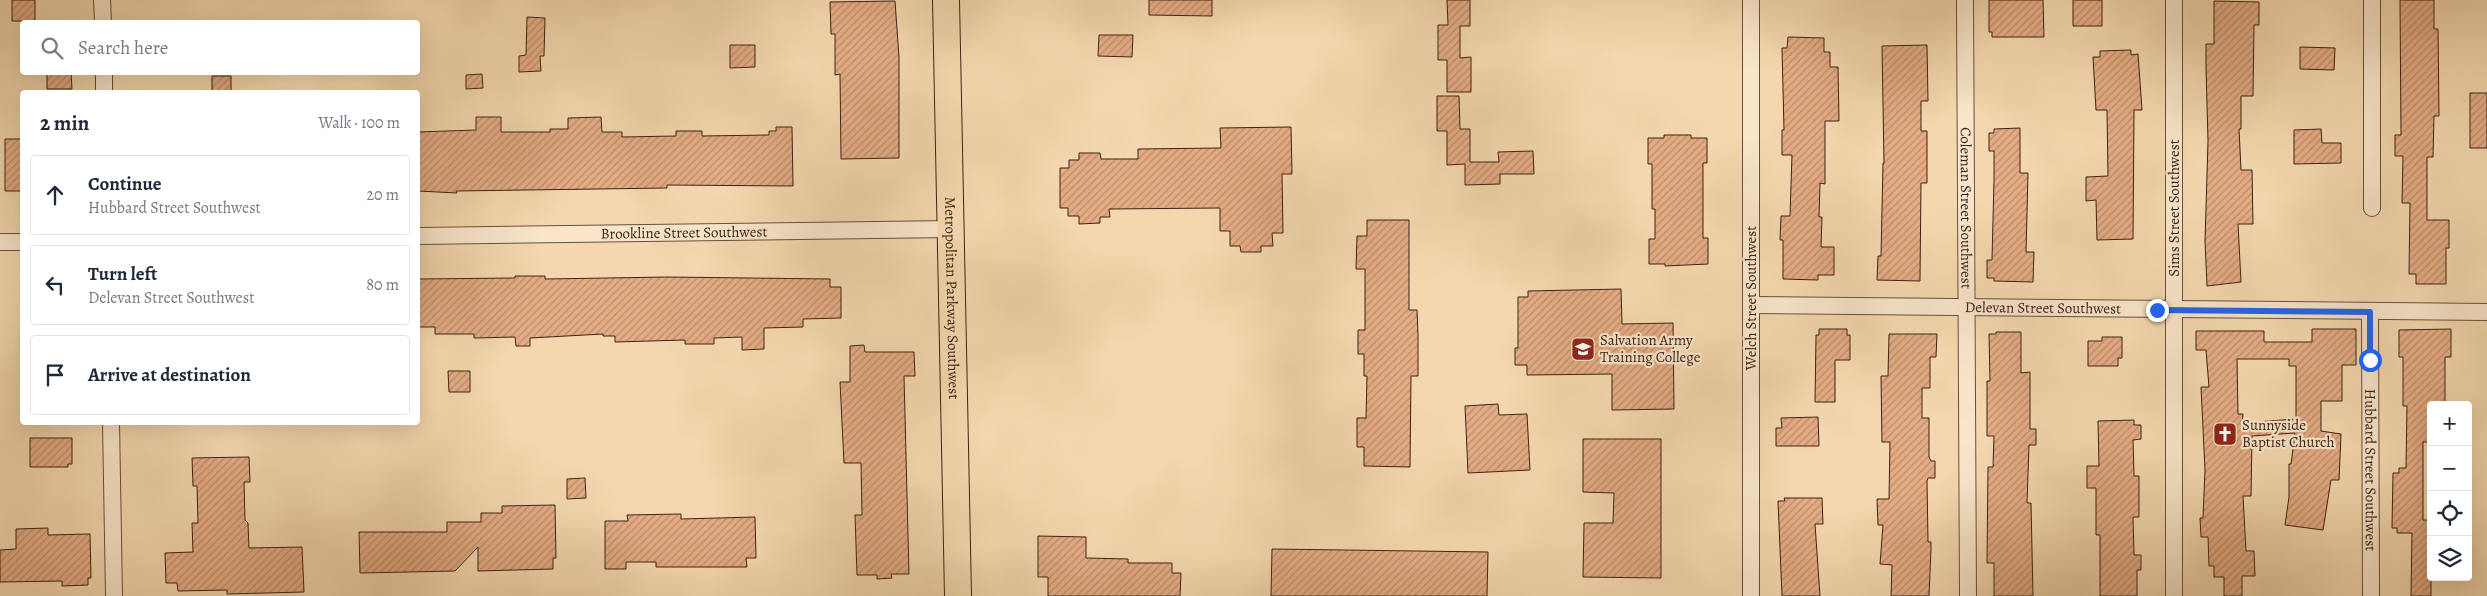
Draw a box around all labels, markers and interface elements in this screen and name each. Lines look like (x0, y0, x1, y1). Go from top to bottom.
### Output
search box (20, 20, 420, 75)
icon: search (38, 34, 66, 62)
text: Search here (78, 35, 168, 61)
text: 2 min (40, 109, 89, 137)
text: Walk · 100 m (319, 112, 400, 134)
street label: Coleman Street Southwest (1956, 127, 1976, 289)
street label: Sims Street Southwest (2164, 139, 2184, 277)
text: Continue (88, 171, 162, 197)
icon: ahead (41, 181, 69, 209)
text: 20 m (366, 184, 399, 206)
street label: Metropolitan Parkway Southwest (940, 196, 964, 399)
text: Hubbard Street Southwest (88, 197, 261, 219)
street label: Brookline Street Southwest (601, 221, 767, 244)
street label: Welch Street Southwest (1741, 226, 1761, 371)
text: Turn left (88, 261, 157, 287)
icon: left (41, 271, 69, 299)
text: 80 m (366, 274, 399, 296)
text: Delevan Street Southwest (88, 287, 254, 309)
street label: Delevan Street Southwest (1965, 297, 2121, 319)
route end (2146, 299, 2169, 322)
place label: Salvation Army Training College (1600, 330, 1701, 367)
school or university icon: Salvation Army Training College (1570, 336, 1596, 362)
route start (2359, 349, 2382, 372)
icon: arrive (41, 361, 69, 389)
text: Arrive at destination (88, 362, 251, 388)
street label: Hubbard Street Southwest (2360, 389, 2381, 551)
map controls (2427, 401, 2472, 581)
button: + (2427, 401, 2472, 446)
place label: Sunnyside Baptist Church (2242, 415, 2334, 452)
church icon: Sunnyside Baptist Church (2212, 421, 2238, 447)
button: − (2427, 446, 2472, 491)
button: locate (2427, 491, 2472, 536)
button: layers (2427, 536, 2472, 581)

